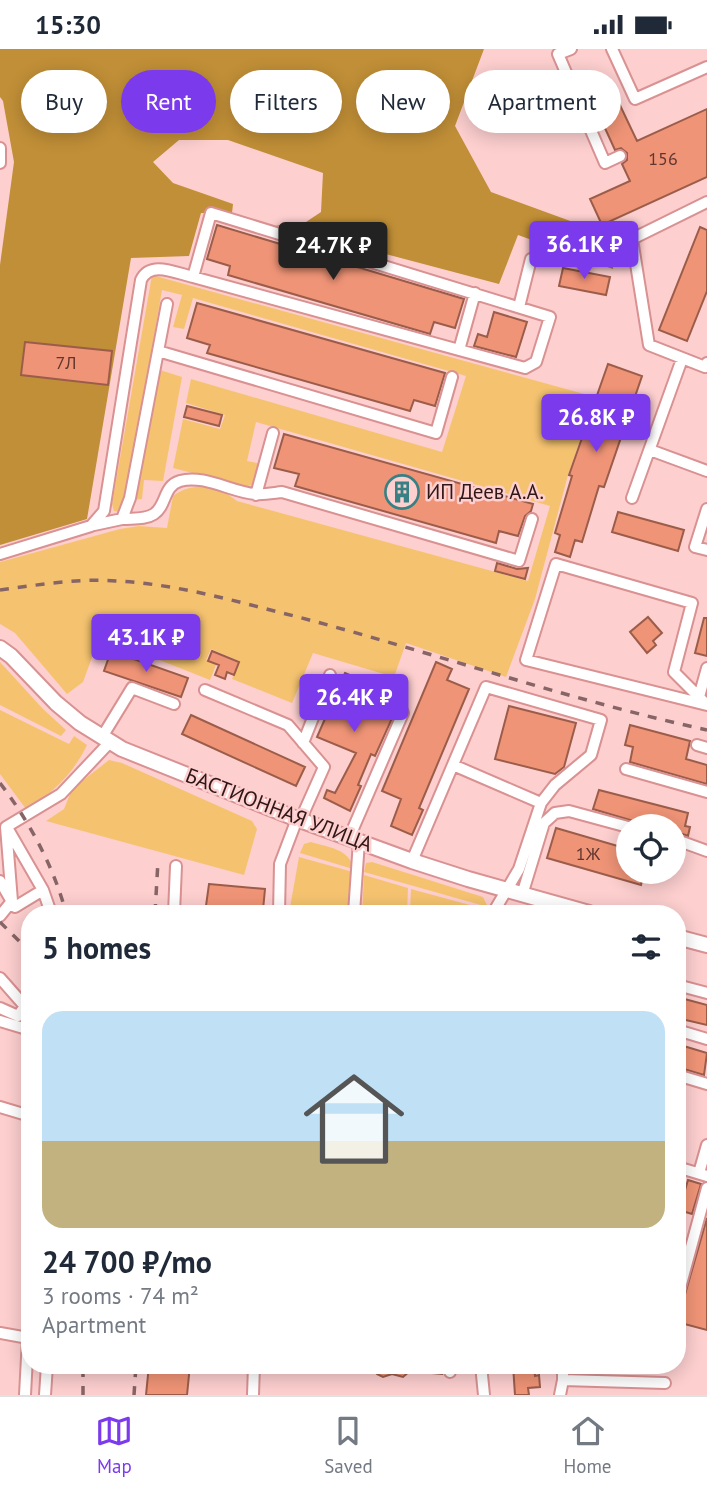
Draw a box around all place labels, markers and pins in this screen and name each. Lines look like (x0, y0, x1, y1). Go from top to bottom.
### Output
pin: 36.1K ₽ (519, 222, 649, 281)
pin: 24.7K ₽ (268, 223, 398, 282)
pin: 26.8K ₽ (531, 395, 661, 454)
building icon: ИП Деев А.А. (383, 473, 421, 511)
place label: ИП Деев А.А. (426, 478, 544, 505)
pin: 43.1K ₽ (81, 615, 211, 674)
pin: 26.4K ₽ (289, 675, 419, 734)

